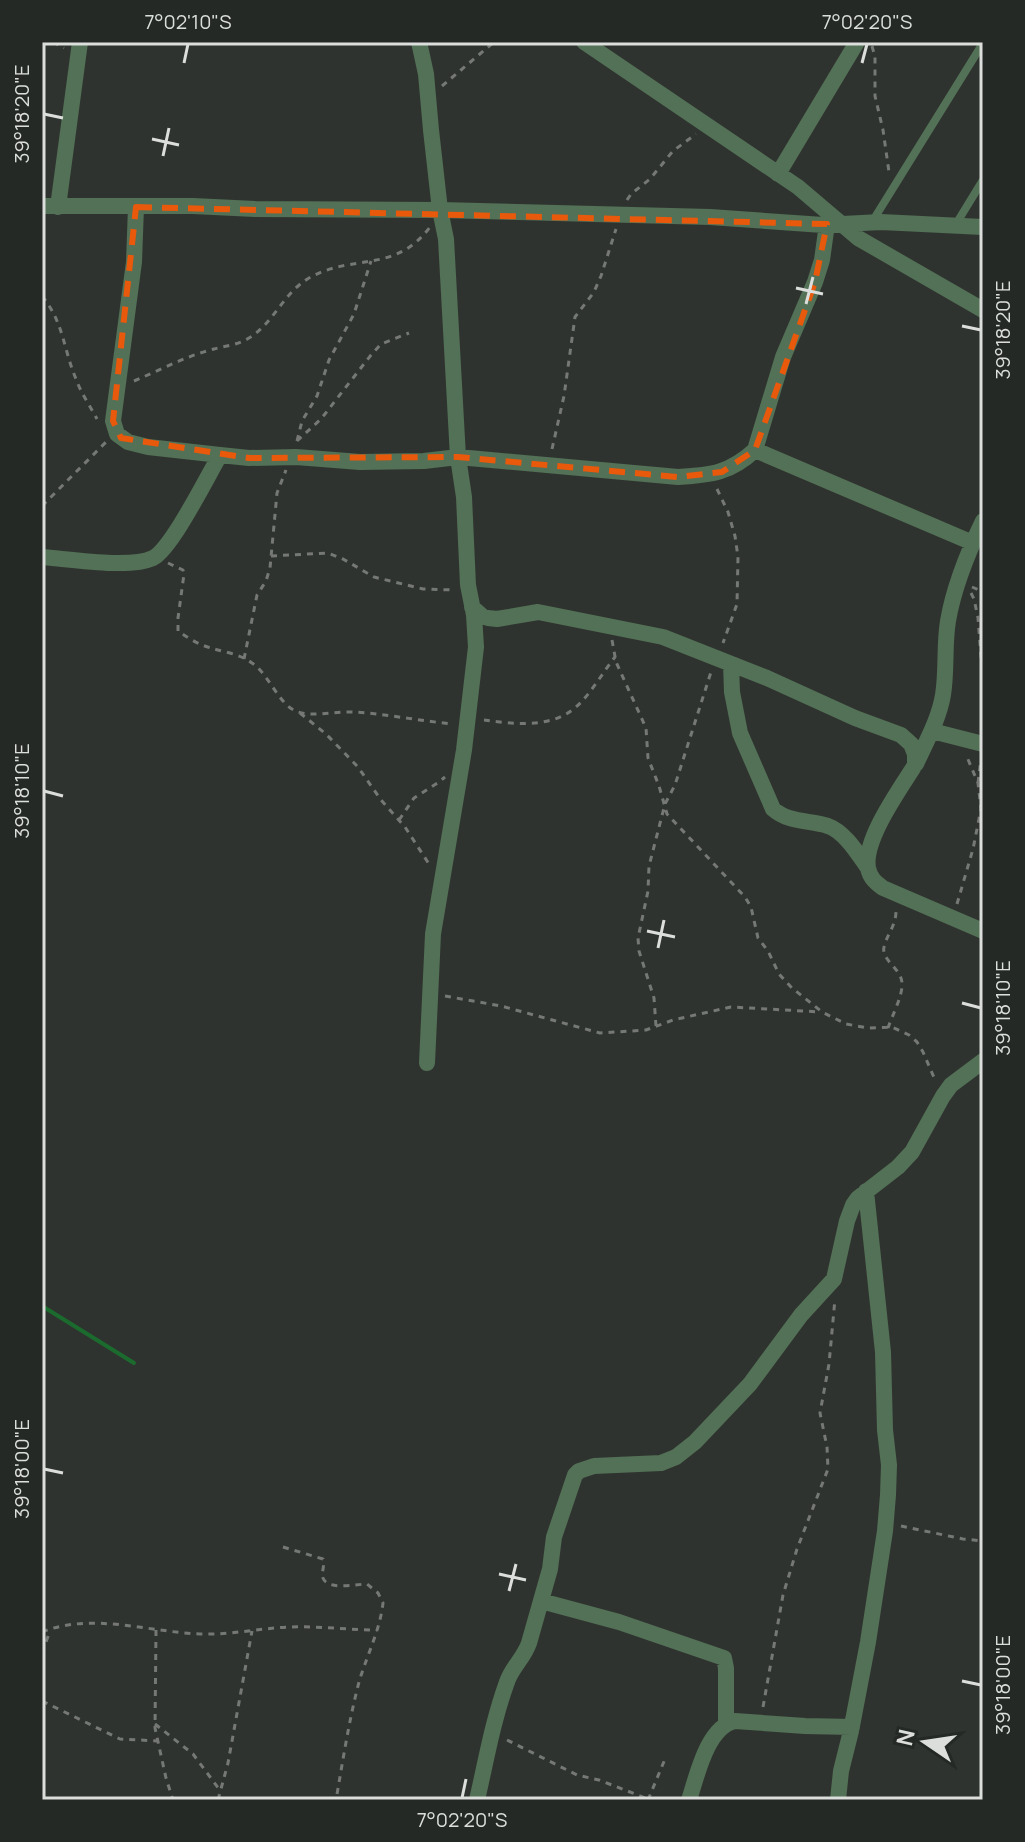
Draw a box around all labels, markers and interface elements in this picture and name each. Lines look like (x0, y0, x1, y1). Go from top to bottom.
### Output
text: 7°02'10"S (144, 8, 232, 35)
text: 7°02'20"S (822, 8, 912, 35)
text: 39°18'20"E (8, 65, 35, 164)
text: 39°18'20"E (989, 281, 1016, 380)
text: 39°18'10"E (8, 743, 35, 839)
text: 39°18'10"E (989, 960, 1016, 1056)
text: 39°18'00"E (8, 1419, 35, 1519)
text: 39°18'00"E (989, 1635, 1016, 1735)
north arrow (885, 1702, 965, 1782)
text: N (889, 1726, 922, 1749)
text: 7°02'20"S (417, 1806, 507, 1833)

